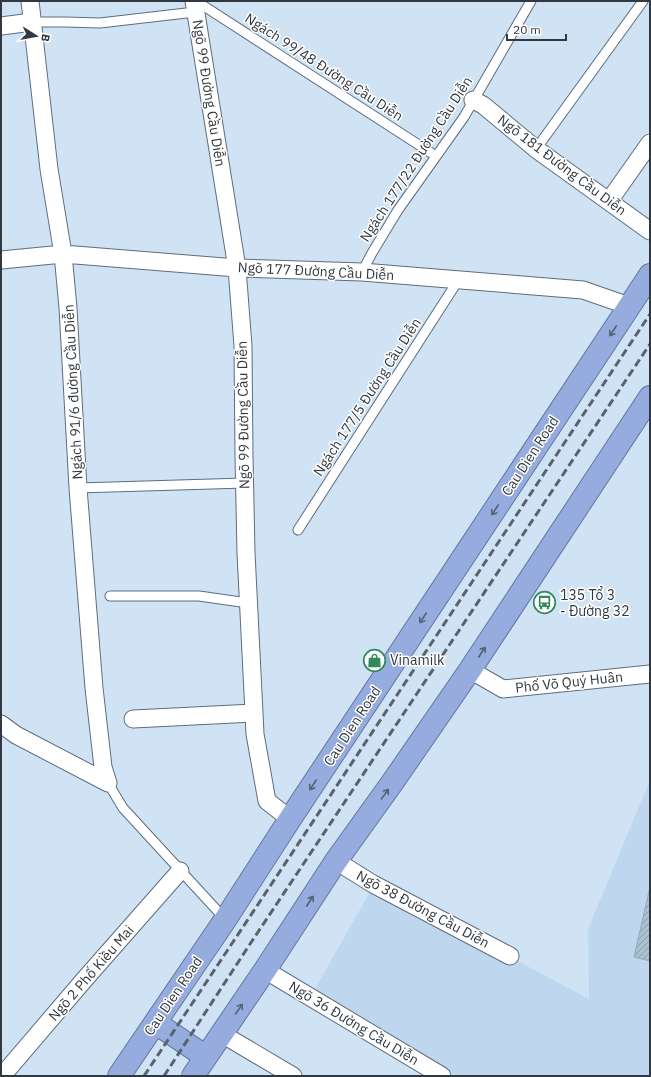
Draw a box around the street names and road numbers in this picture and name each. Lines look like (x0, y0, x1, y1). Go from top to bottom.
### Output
street label: Ngách 99/48 Đường Cầu Diễn (241, 9, 407, 125)
street label: Ngõ 99 Đường Cầu Diễn (189, 18, 229, 168)
street label: Ngách 177/22 Đường Cầu Diễn (356, 73, 476, 245)
street label: Ngõ 181 Đường Cầu Diễn (494, 111, 630, 219)
street label: Ngõ 177 Đường Cầu Diễn (237, 258, 395, 284)
street label: Ngách 91/6 đường Cầu Diễn (59, 304, 87, 480)
street label: Ngách 177/5 Đường Cầu Diễn (309, 314, 425, 480)
street label: Ngõ 99 Đường Cầu Diễn (233, 341, 253, 489)
street label: Cau Dien Road (498, 413, 562, 499)
street label: Phố Võ Quý Huân (514, 667, 624, 697)
street label: Cau Dien Road (320, 683, 384, 769)
street label: Ngõ 38 Đường Cầu Diễn (353, 866, 493, 952)
street label: Ngõ 2 Phố Kiều Mai (44, 921, 138, 1025)
street label: Cau Dien Road (140, 953, 206, 1039)
street label: Ngõ 36 Đường Cầu Diễn (286, 977, 422, 1069)

